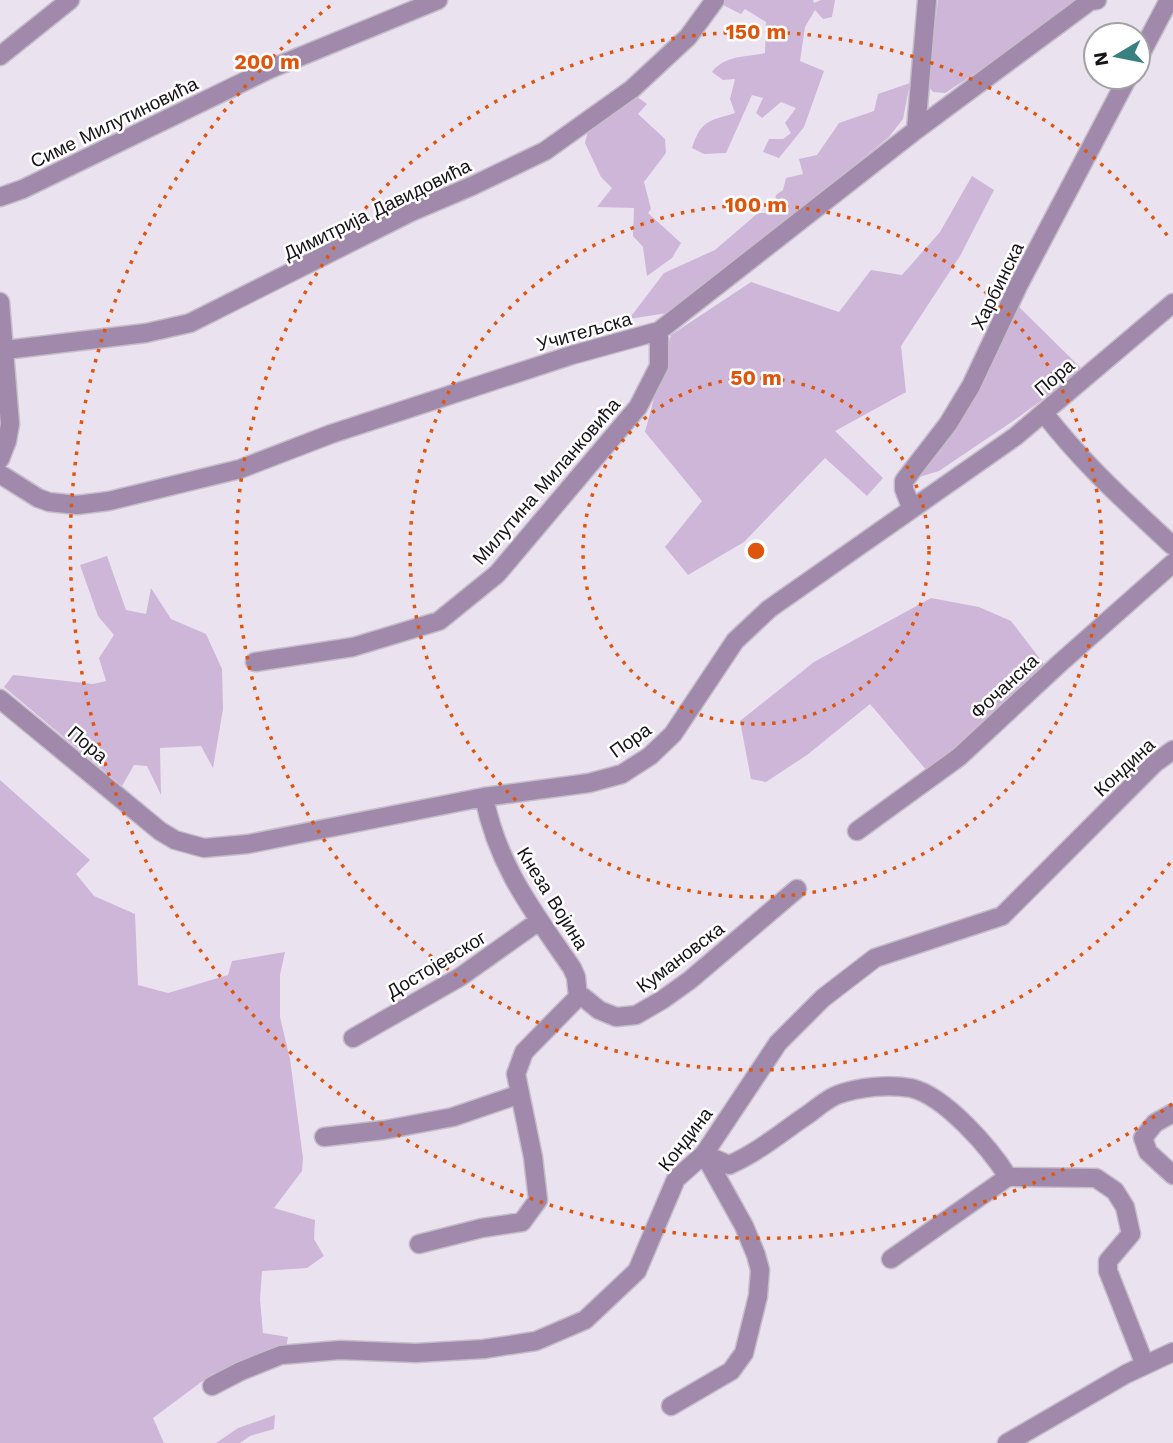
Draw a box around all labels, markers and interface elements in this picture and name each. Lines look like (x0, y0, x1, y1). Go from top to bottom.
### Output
text: 150 m (726, 19, 786, 44)
north arrow (1082, 21, 1152, 91)
text: 200 m (234, 49, 300, 74)
text: N (1088, 50, 1113, 68)
street label: Симе Милутиновића (27, 72, 202, 173)
street label: Димитрија Давидовића (280, 154, 475, 265)
text: 100 m (725, 192, 787, 217)
street label: Харбинска (966, 238, 1029, 334)
street label: Учитељска (534, 307, 635, 356)
street label: Пора (1030, 354, 1079, 401)
text: 50 m (730, 365, 782, 390)
street label: Милутина Миланковића (468, 393, 625, 569)
centre of rings (744, 539, 768, 563)
street label: Фочанска (966, 649, 1043, 724)
street label: Пора (605, 718, 656, 763)
street label: Пора (63, 721, 113, 768)
street label: Кондина (1089, 733, 1160, 801)
street label: Кнеза Војина (512, 843, 593, 954)
street label: Кумановска (632, 917, 729, 998)
street label: Достојевског (382, 926, 490, 1003)
street label: Кондина (653, 1102, 718, 1176)

